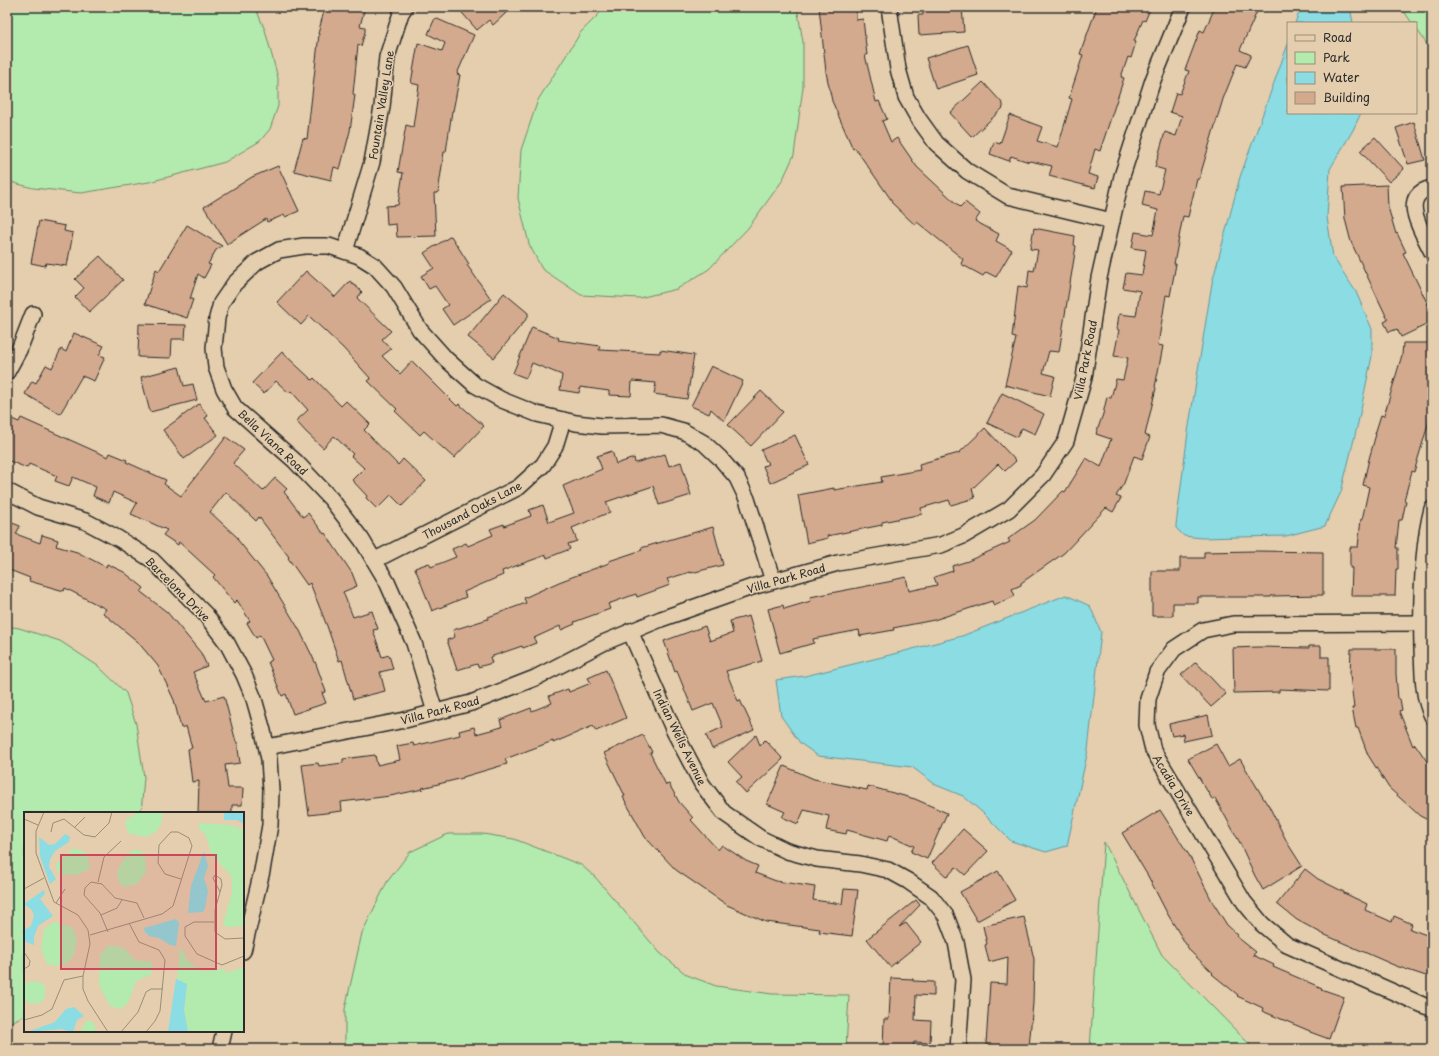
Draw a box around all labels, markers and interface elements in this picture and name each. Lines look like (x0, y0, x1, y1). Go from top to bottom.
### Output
legend (1287, 22, 1417, 114)
text: Road (1323, 28, 1352, 46)
text: Park (1323, 48, 1350, 66)
street label: Fountain Valley Lane (364, 49, 398, 161)
text: Water (1323, 68, 1360, 86)
text: Building (1323, 88, 1370, 106)
street label: Villa Park Road (1069, 319, 1101, 401)
street label: Bella Viana Road (234, 405, 312, 479)
street label: Thousand Oaks Lane (419, 477, 525, 543)
street label: Barcelona Drive (142, 553, 214, 625)
street label: Villa Park Road (745, 559, 827, 597)
street label: Indian Wells Avenue (649, 686, 711, 788)
street label: Villa Park Road (399, 691, 481, 729)
street label: Acadia Drive (1149, 751, 1199, 819)
inset map (24, 812, 244, 1032)

